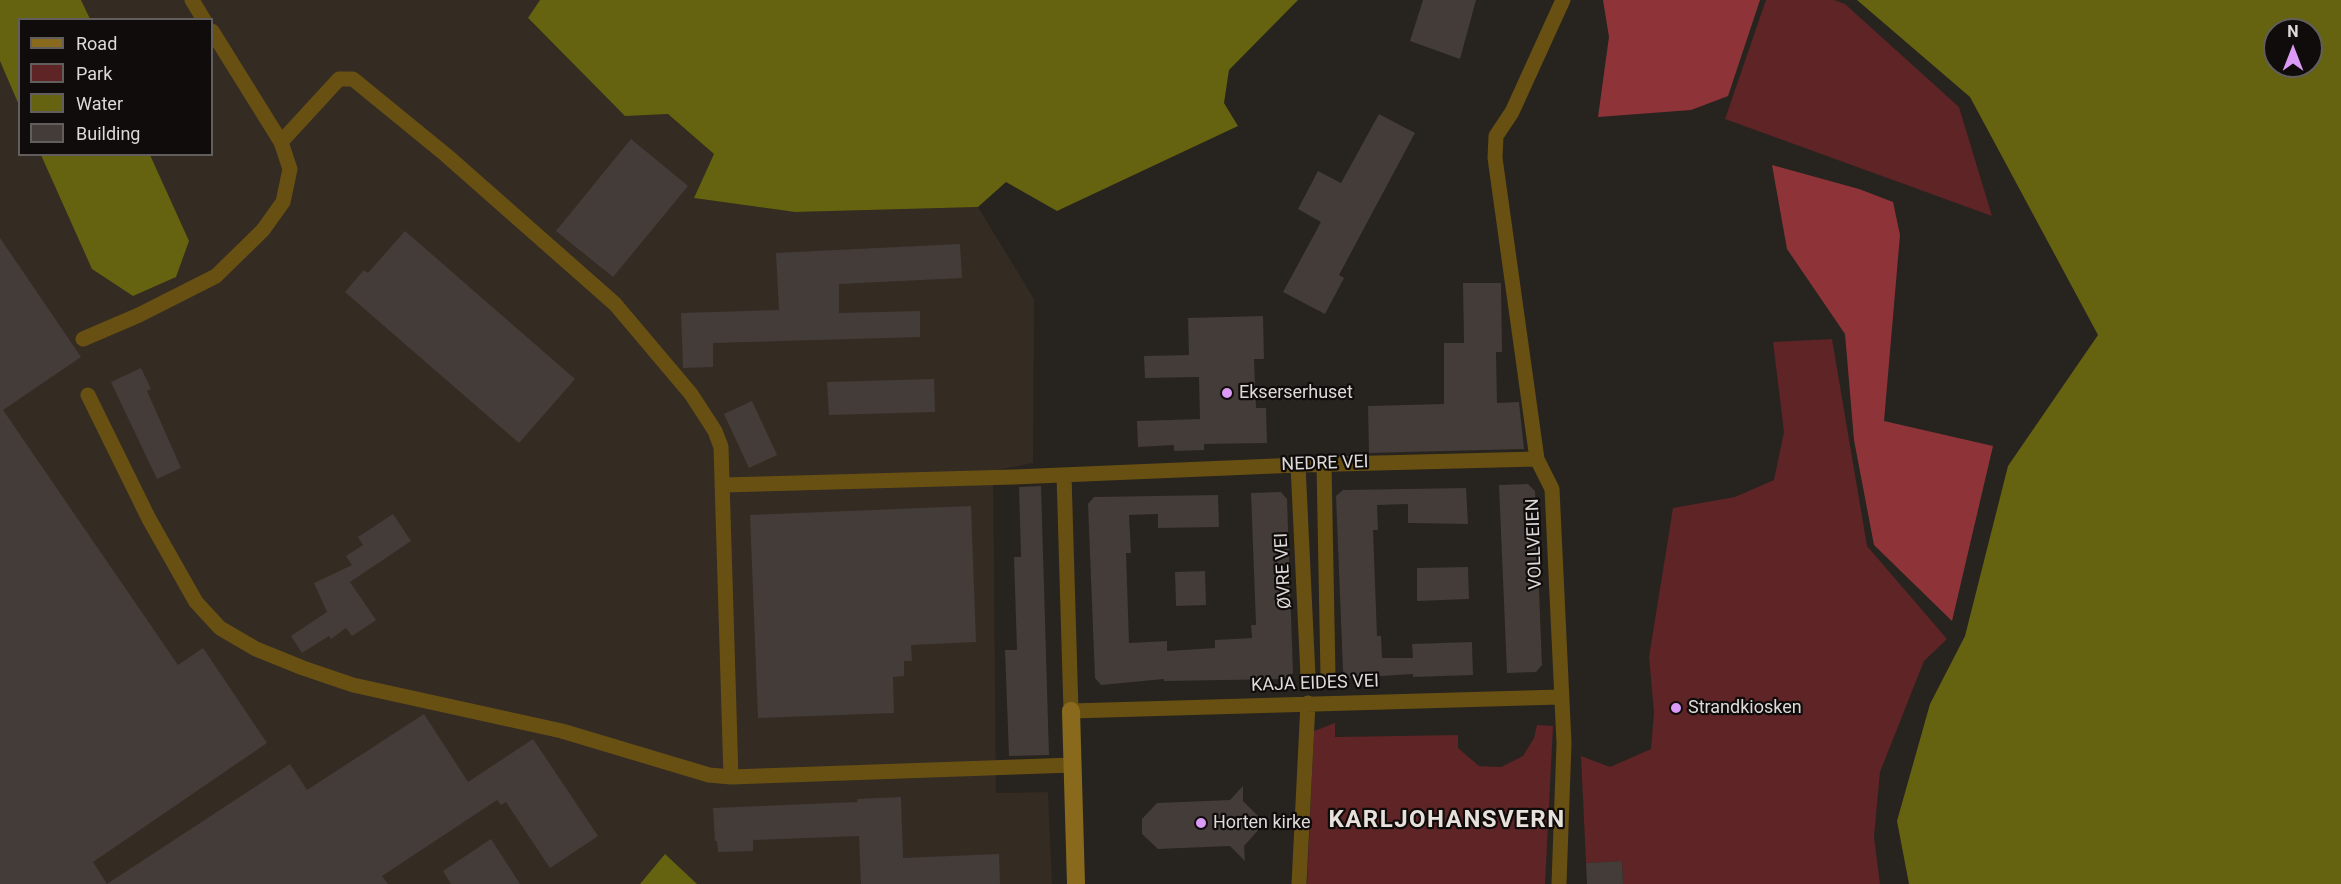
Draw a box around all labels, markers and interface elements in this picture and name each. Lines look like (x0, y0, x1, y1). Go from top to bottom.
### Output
legend (18, 18, 213, 156)
north arrow (2263, 18, 2323, 78)
text: N (2287, 22, 2299, 41)
text: Road (76, 33, 117, 54)
text: Park (76, 63, 112, 84)
text: Water (76, 93, 123, 114)
text: Building (76, 123, 140, 144)
place label: Ekserserhuset (1239, 382, 1353, 404)
marker: Ekserserhuset (1220, 386, 1234, 400)
street label: NEDRE VEI (1281, 452, 1369, 476)
street label: VOLLVEIEN (1523, 498, 1547, 590)
street label: ØVRE VEI (1271, 532, 1297, 610)
street label: KAJA EIDES VEI (1251, 671, 1379, 697)
place label: Strandkiosken (1688, 697, 1802, 719)
marker: Strandkiosken (1669, 701, 1683, 715)
district label: KARLJOHANSVERN (1328, 807, 1566, 835)
place label: Horten kirke (1213, 812, 1311, 834)
marker: Horten kirke (1194, 816, 1208, 830)

